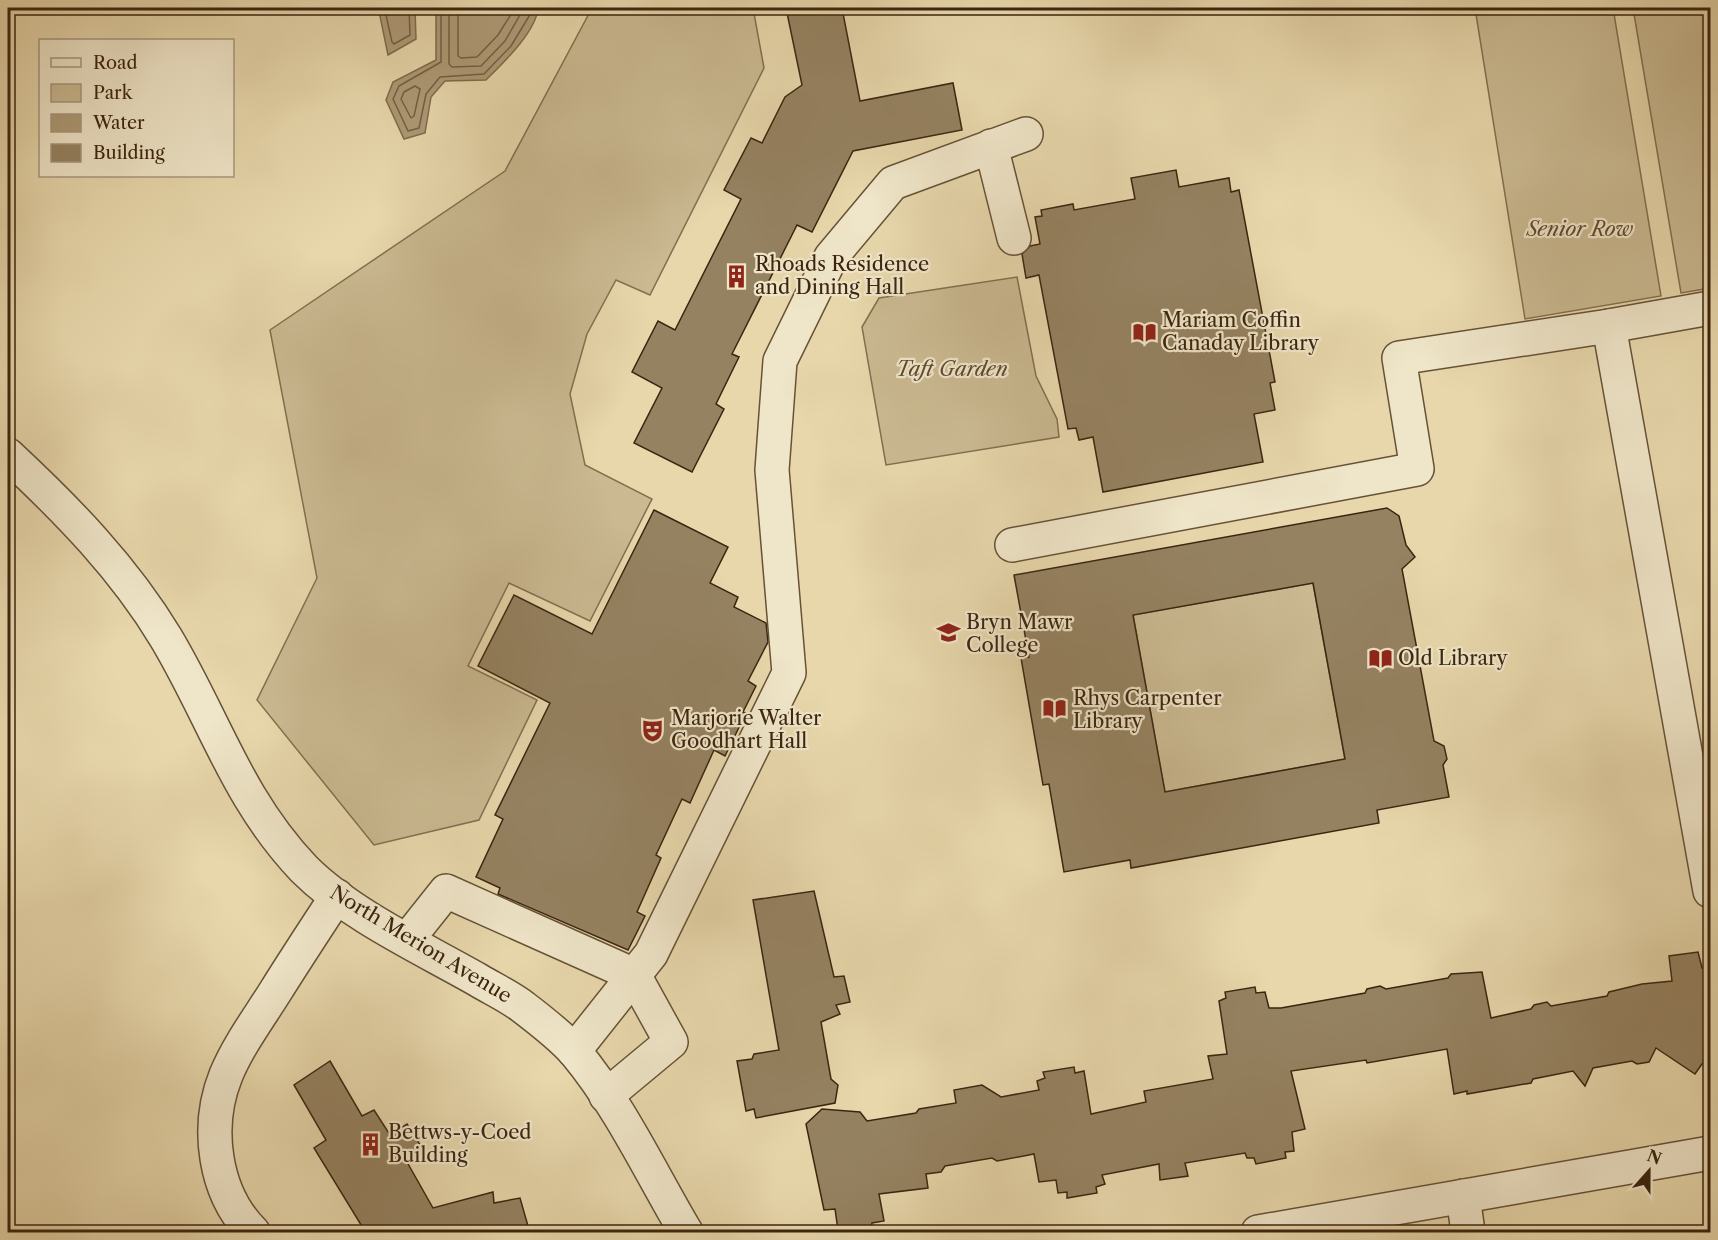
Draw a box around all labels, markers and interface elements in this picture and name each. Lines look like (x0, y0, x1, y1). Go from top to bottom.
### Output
legend (39, 39, 234, 177)
text: Road (93, 52, 138, 74)
text: Park (93, 82, 134, 104)
text: Water (92, 112, 145, 134)
text: Building (93, 142, 165, 164)
park label: Senior Row (1526, 217, 1634, 241)
place label: Rhoads Residence and Dining Hall (755, 252, 929, 299)
building icon: Rhoads Residence and Dining Hall (724, 263, 750, 289)
place label: Mariam Coffin Canaday Library (1162, 308, 1320, 355)
library icon: Mariam Coffin Canaday Library (1131, 319, 1157, 345)
park label: Taft Garden (896, 357, 1008, 381)
place label: Bryn Mawr College (966, 610, 1073, 657)
school or university icon: Bryn Mawr College (935, 620, 961, 646)
library icon: Old Library (1367, 645, 1393, 671)
place label: Old Library (1398, 646, 1508, 670)
place label: Rhys Carpenter Library (1073, 686, 1222, 733)
library icon: Rhys Carpenter Library (1042, 696, 1068, 722)
place label: Marjorie Walter Goodhart Hall (671, 706, 822, 753)
theatre icon: Marjorie Walter Goodhart Hall (640, 717, 666, 743)
street label: North Merion Avenue (326, 880, 516, 1008)
place label: Bettws-y-Coed Building (388, 1120, 532, 1167)
building icon: Bettws-y-Coed Building (357, 1131, 383, 1157)
north arrow (1619, 1141, 1679, 1201)
text: N (1644, 1145, 1665, 1169)

